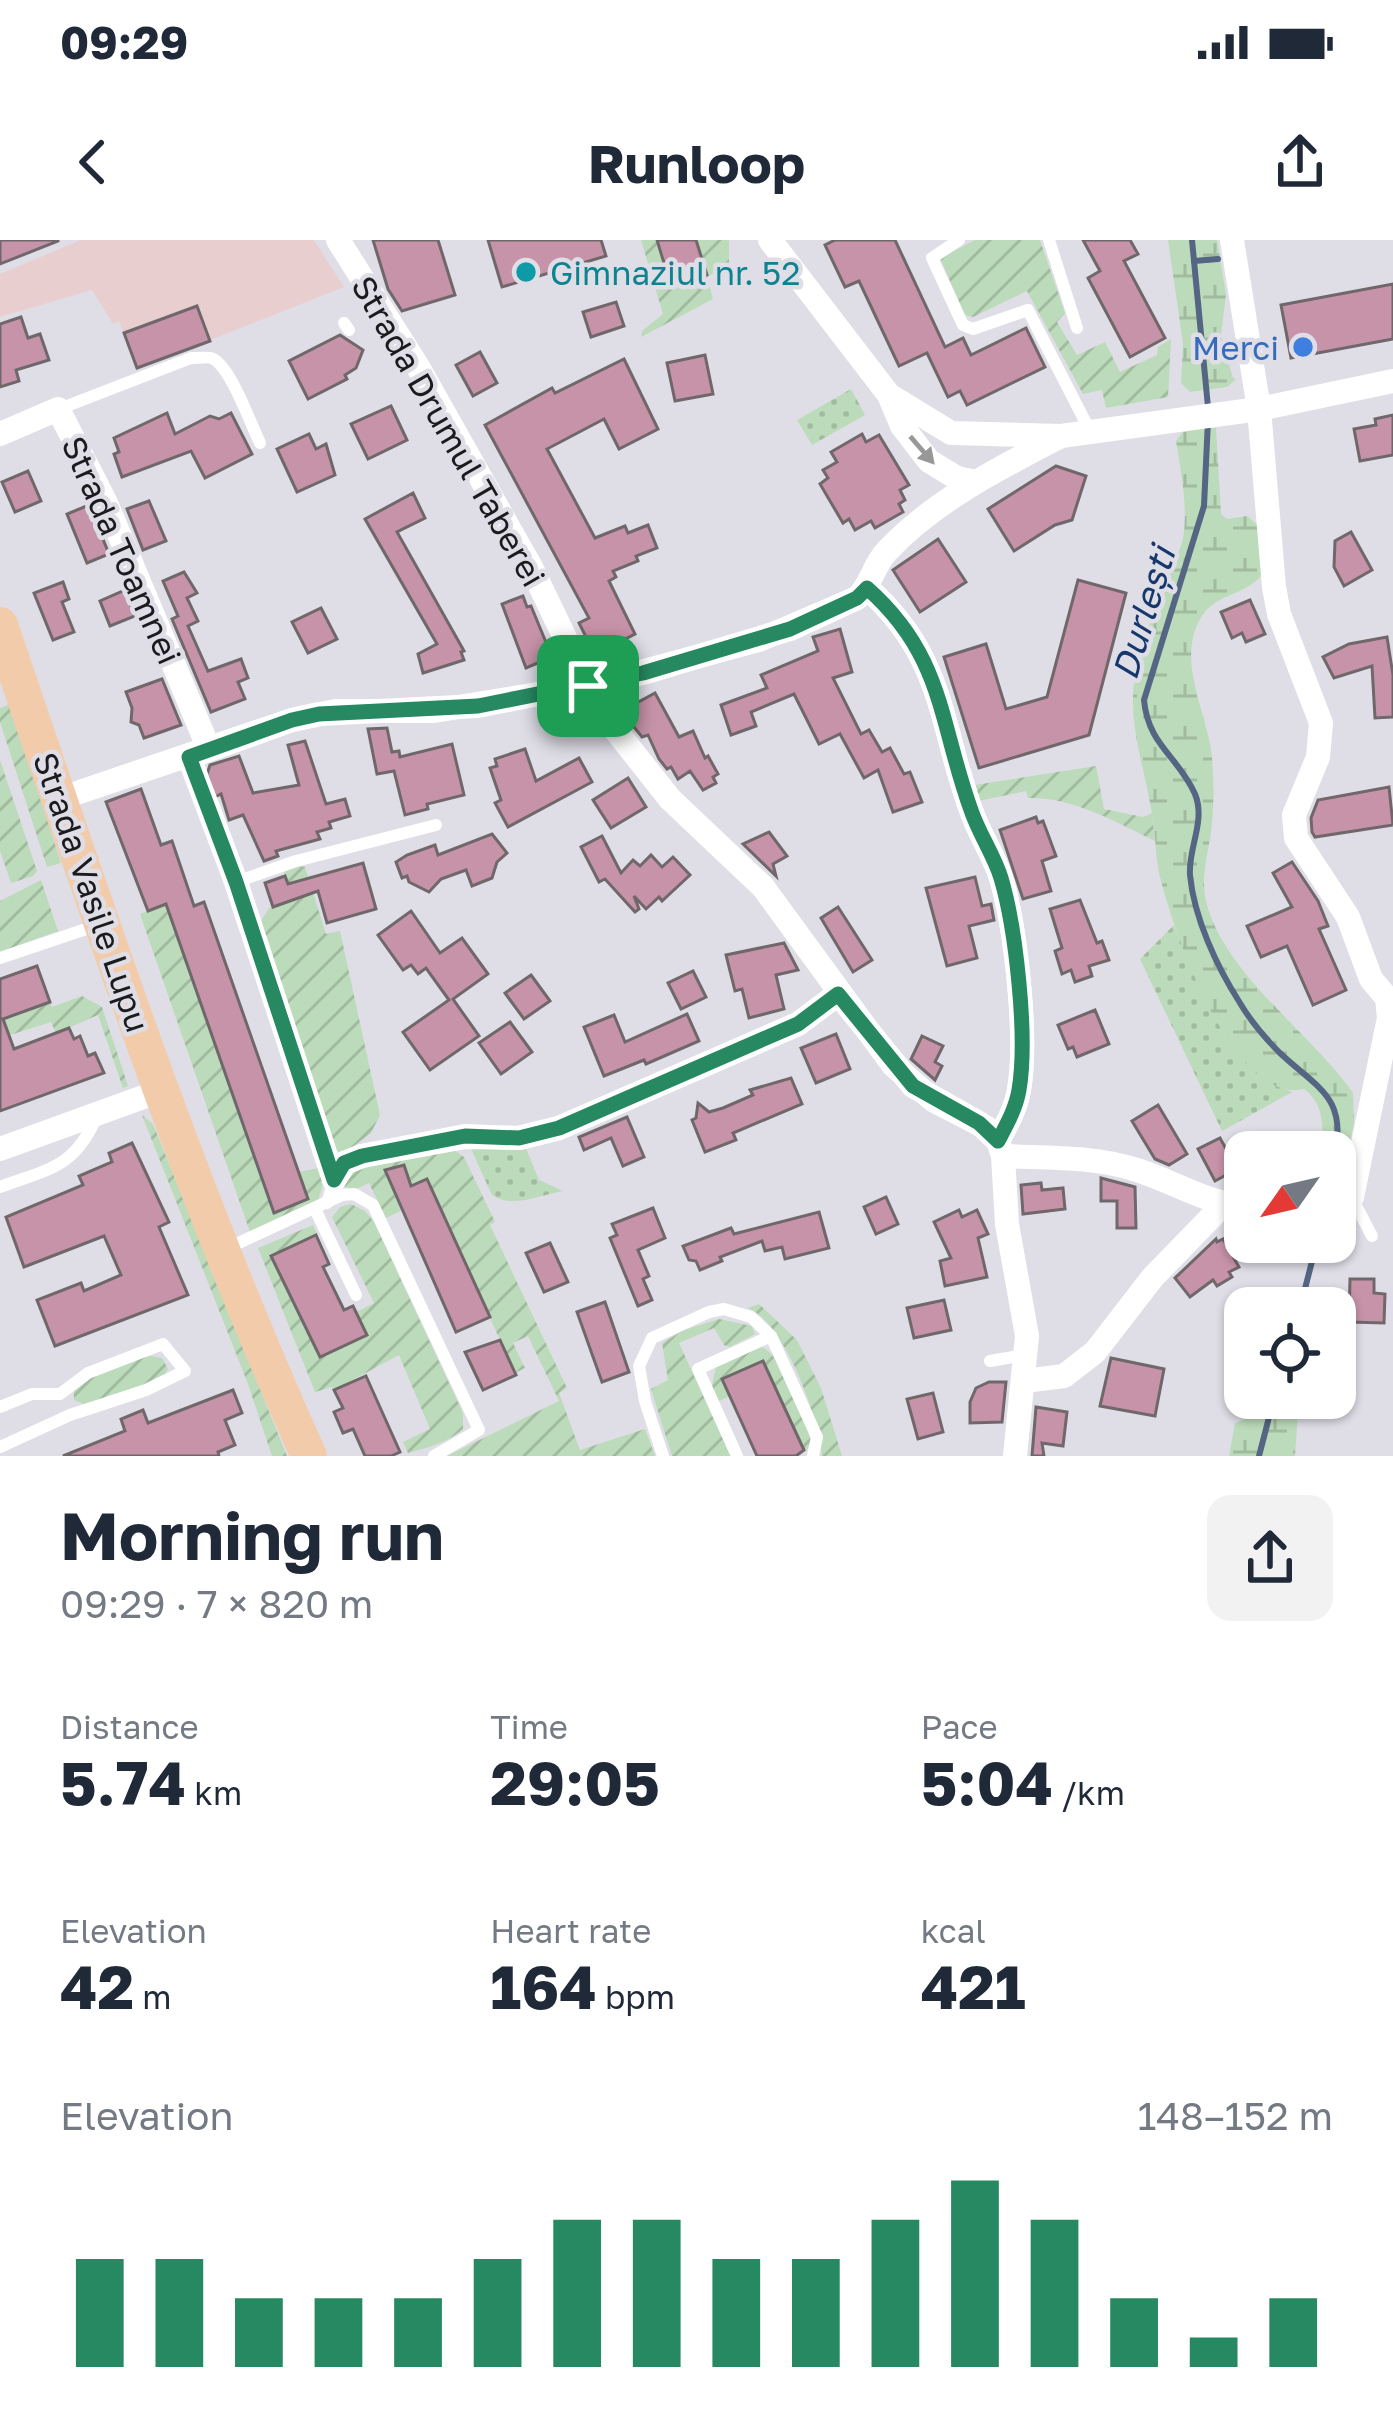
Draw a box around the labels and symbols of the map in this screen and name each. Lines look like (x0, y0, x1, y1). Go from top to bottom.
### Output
place label: Gimnaziul nr. 52 (550, 253, 800, 292)
marker: Gimnaziul nr. 52 (513, 259, 539, 285)
street label: Strada Drumul Taberei (344, 269, 554, 593)
place label: Merci (1192, 328, 1279, 367)
marker: Merci (1290, 334, 1316, 360)
street label: Strada Toamnei (54, 430, 190, 670)
one-way arrow (908, 435, 934, 465)
water label: Durlești (1103, 537, 1186, 685)
pin (537, 635, 639, 737)
street label: Strada Vasile Lupu (26, 747, 158, 1037)
north arrow (1224, 1131, 1356, 1263)

